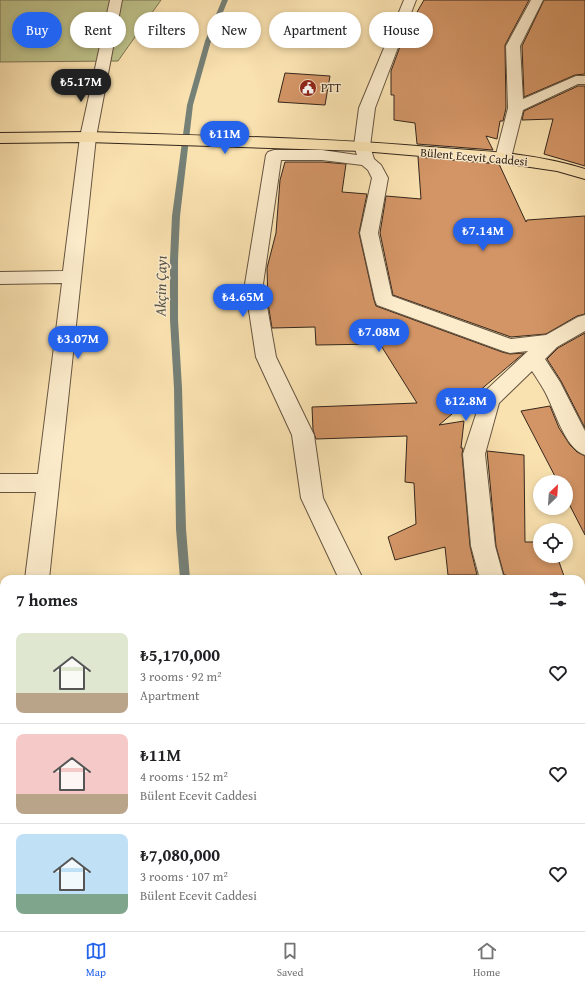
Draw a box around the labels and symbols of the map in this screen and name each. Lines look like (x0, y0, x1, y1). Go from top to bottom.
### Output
pin: ₺5.17M (48, 69, 114, 103)
public building icon: PTT (298, 78, 318, 98)
place label: PTT (321, 79, 341, 96)
pin: ₺11M (201, 121, 249, 155)
street label: Bülent Ecevit Caddesi (420, 143, 529, 170)
pin: ₺7.14M (450, 218, 516, 252)
water label: Akçin Çayı (149, 255, 172, 318)
pin: ₺4.65M (210, 284, 276, 318)
pin: ₺7.08M (346, 319, 412, 353)
pin: ₺3.07M (45, 326, 111, 360)
pin: ₺12.8M (433, 388, 499, 422)
north arrow (533, 475, 573, 515)

